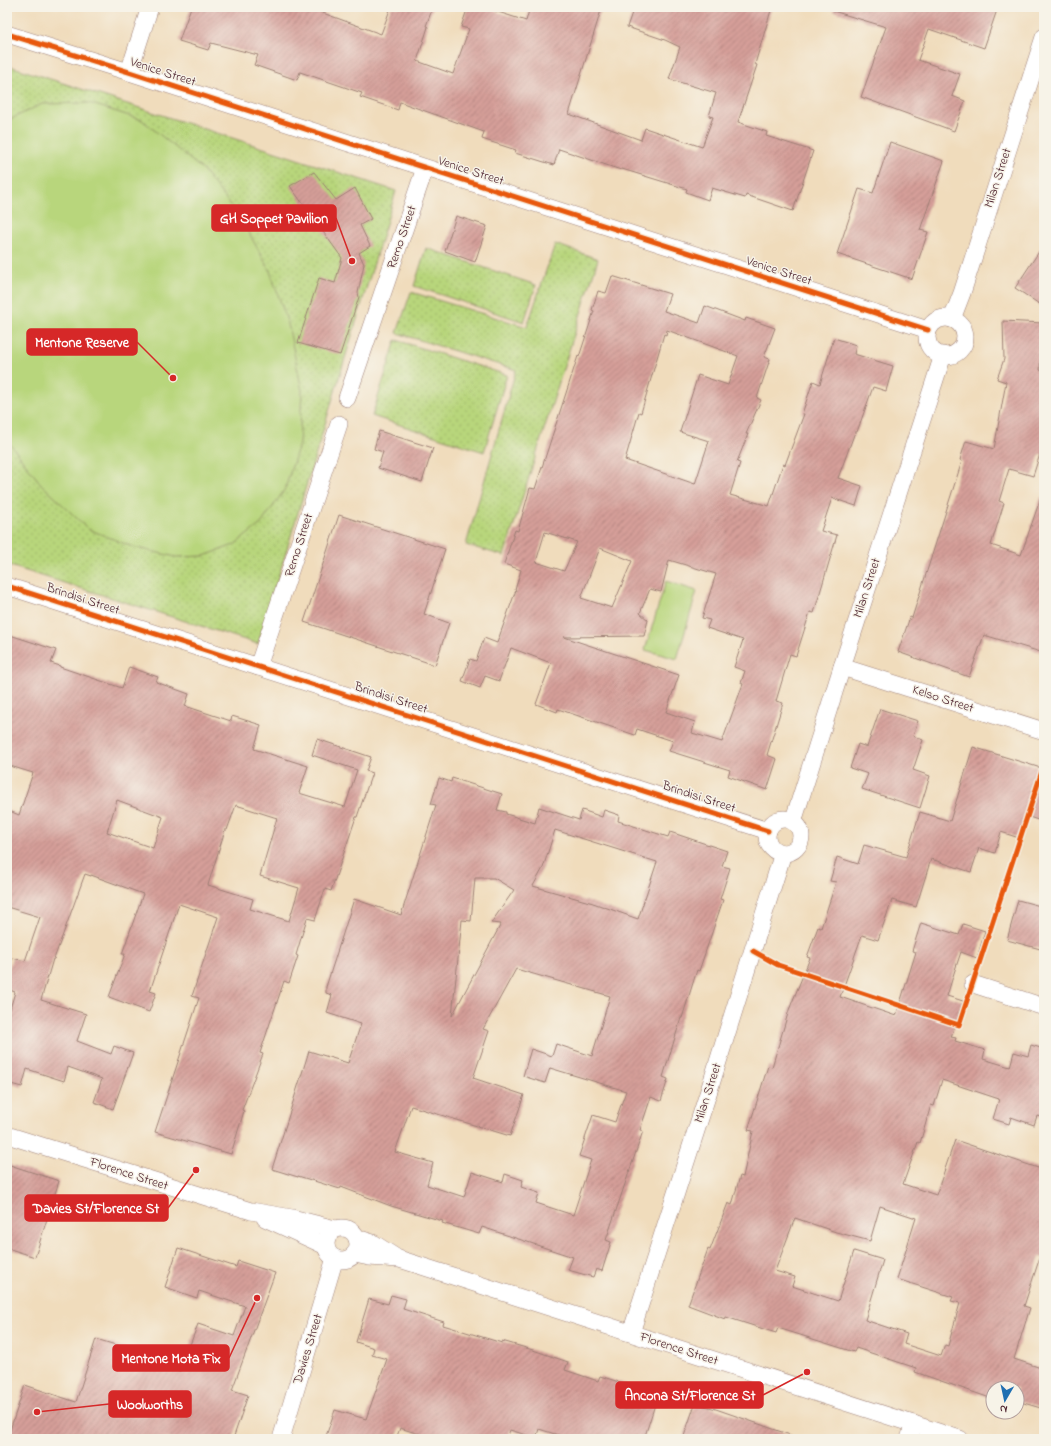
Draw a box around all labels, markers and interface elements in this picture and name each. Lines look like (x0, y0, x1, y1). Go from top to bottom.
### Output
street label: Venice Street (127, 52, 199, 92)
street label: Milan Street (979, 145, 1017, 210)
street label: Venice Street (435, 151, 507, 191)
street label: Remo Street (382, 202, 422, 271)
callout: GH Soppet Pavilion (212, 205, 336, 231)
text: GH Soppet Pavilion (220, 209, 328, 230)
street label: Venice Street (743, 251, 815, 291)
callout: Mentone Reserve (27, 329, 137, 355)
text: Mentone Reserve (35, 333, 130, 354)
street label: Remo Street (280, 510, 318, 579)
street label: Milan Street (848, 555, 886, 620)
street label: Brindisi Street (43, 578, 123, 620)
street label: Brindisi Street (351, 677, 431, 719)
street label: Kelso Street (910, 680, 977, 718)
street label: Brindisi Street (659, 776, 739, 818)
street label: Milan Street (689, 1060, 727, 1125)
street label: Florence Street (86, 1152, 171, 1196)
callout: Davies St/Florence St (25, 1195, 168, 1221)
text: Davies St/Florence St (32, 1199, 160, 1220)
street label: Davies Street (288, 1311, 328, 1387)
street label: Florence Street (636, 1327, 721, 1371)
callout: Mentone Mota Fix (113, 1345, 229, 1371)
text: Mentone Mota Fix (121, 1349, 222, 1370)
north arrow (985, 1380, 1025, 1420)
callout: Ancona St/Florence St (616, 1382, 763, 1408)
text: Ancona St/Florence St (625, 1386, 756, 1407)
callout: Woolworths (109, 1391, 191, 1417)
text: Woolworths (117, 1395, 183, 1416)
text: N (999, 1400, 1009, 1417)

